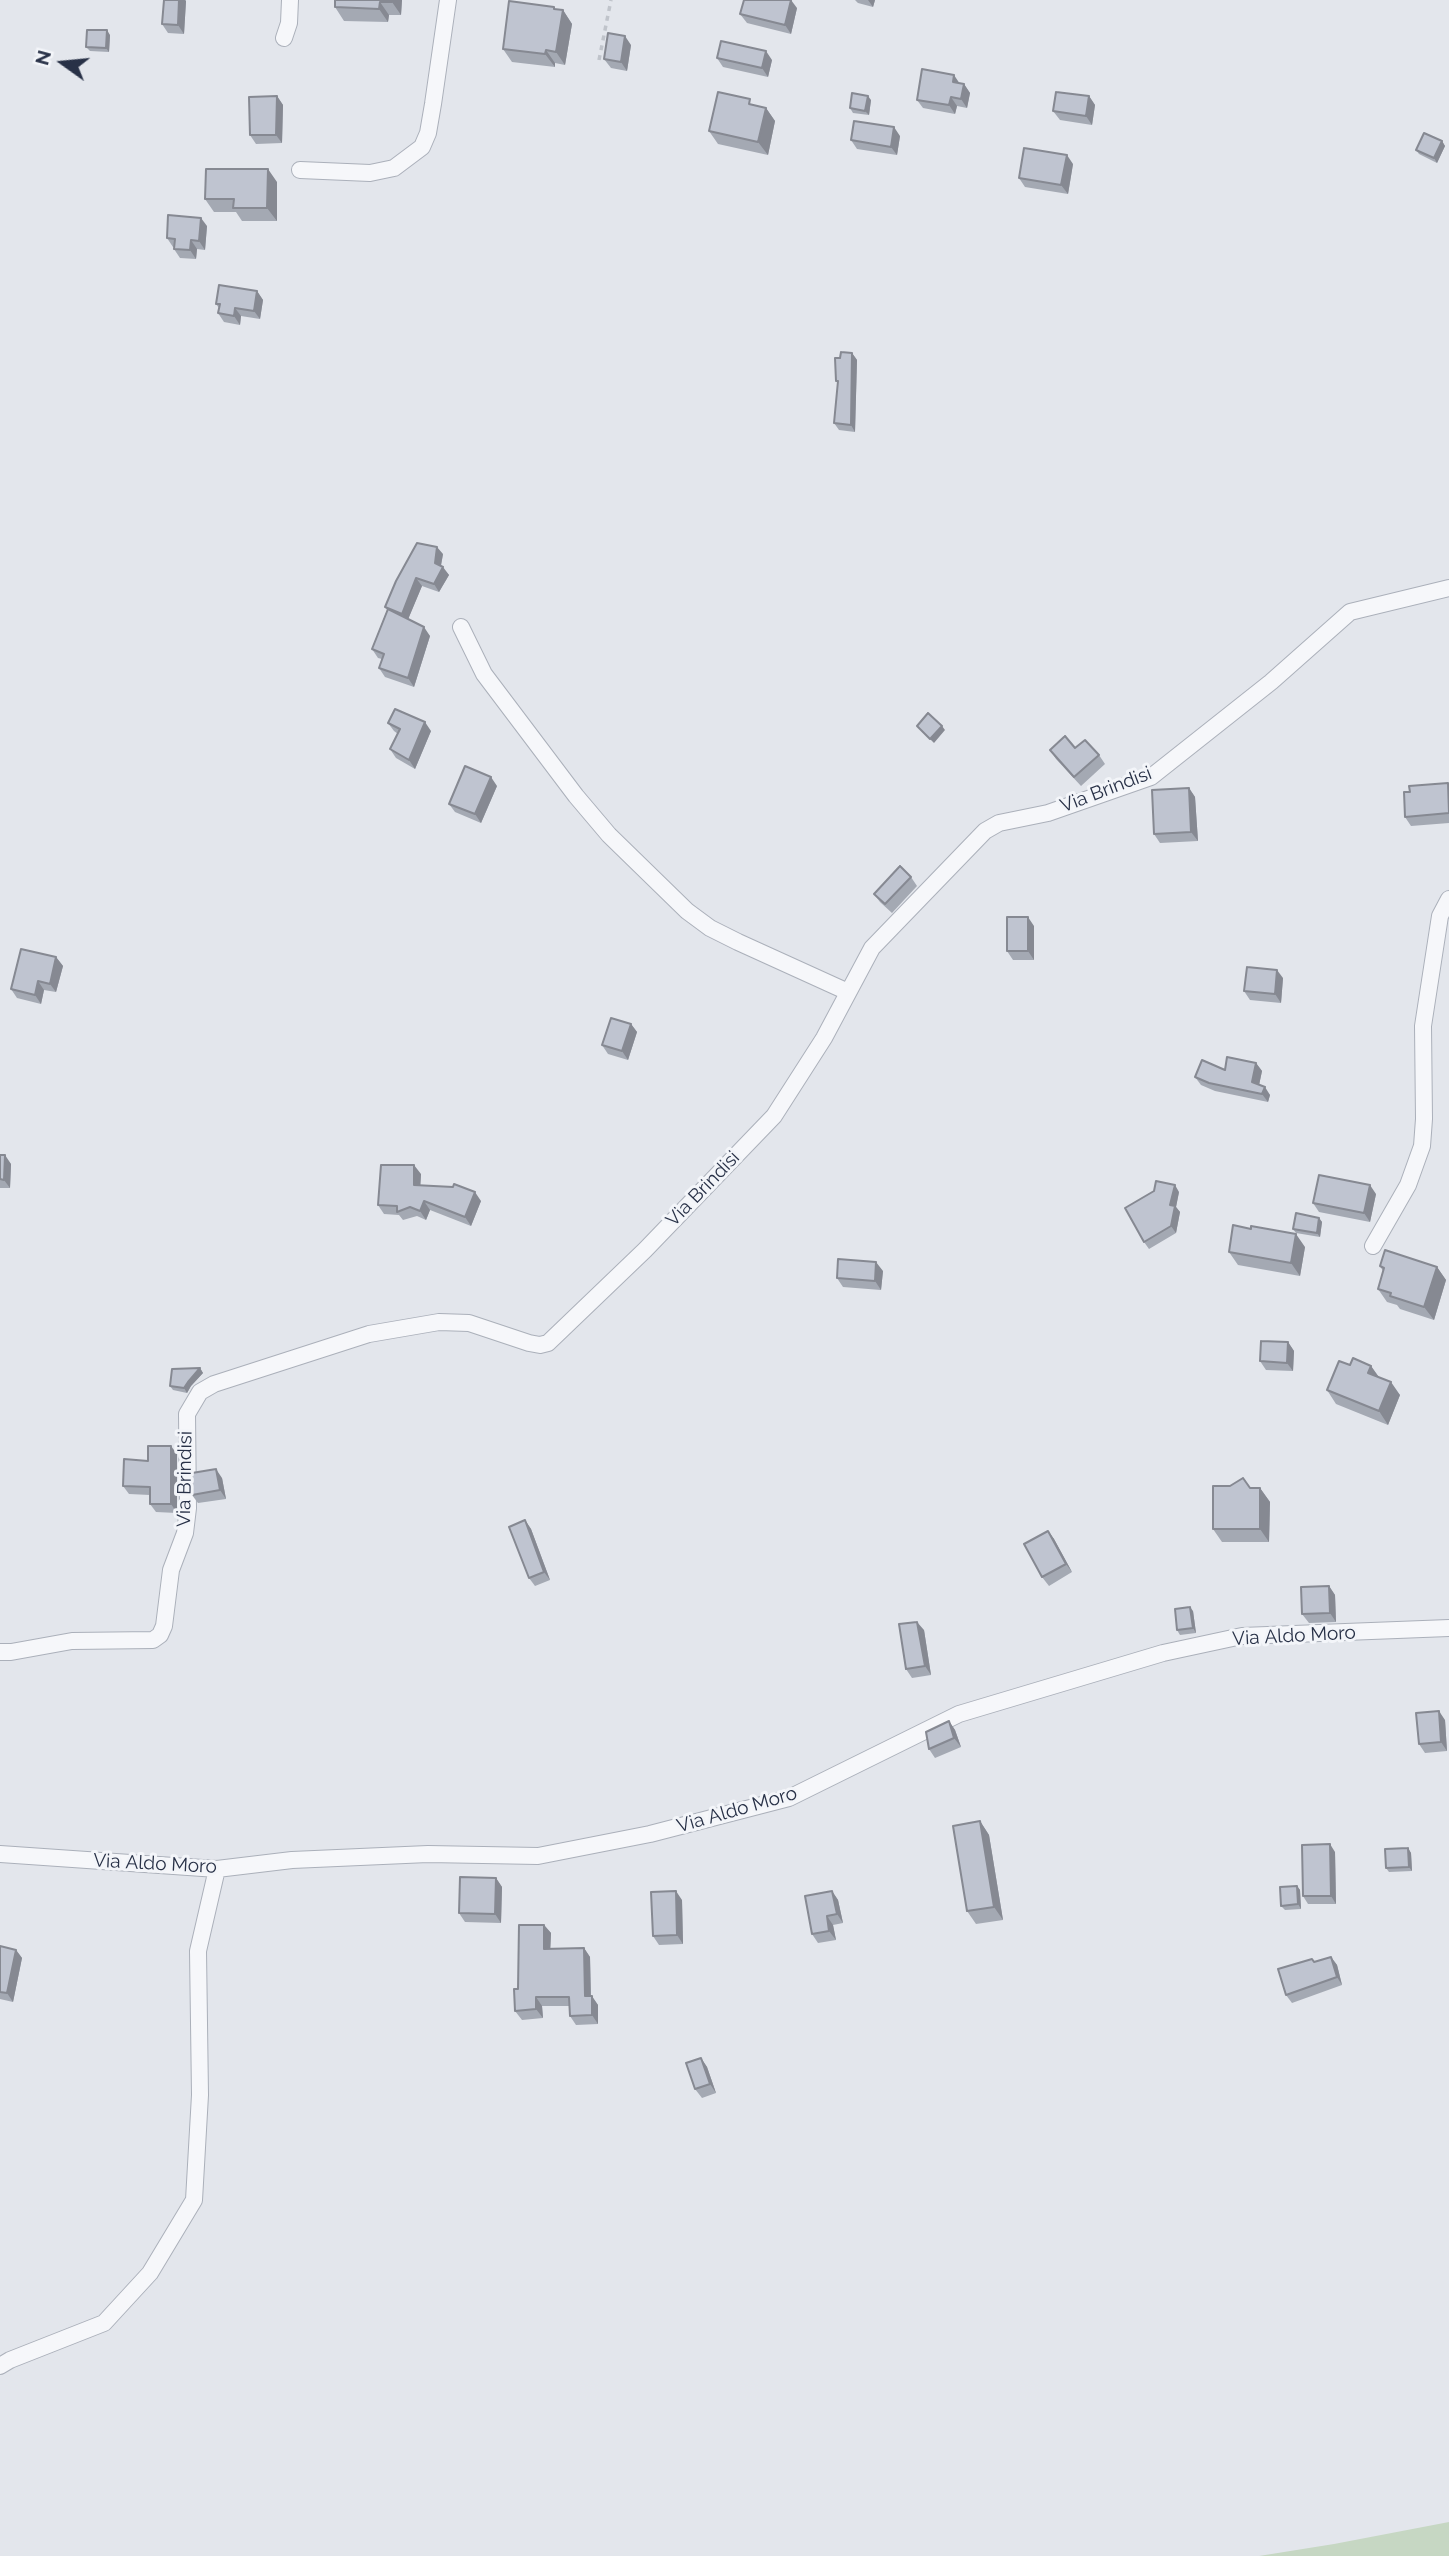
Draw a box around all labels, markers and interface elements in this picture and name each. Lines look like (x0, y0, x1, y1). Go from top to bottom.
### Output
north arrow (28, 28, 98, 98)
text: N (30, 48, 55, 67)
street label: Via Brindisi (1057, 762, 1155, 818)
street label: Via Brindisi (661, 1147, 745, 1231)
street label: Via Brindisi (173, 1431, 197, 1527)
street label: Via Aldo Moro (1232, 1621, 1356, 1651)
street label: Via Aldo Moro (674, 1782, 800, 1838)
street label: Via Aldo Moro (93, 1849, 217, 1879)

